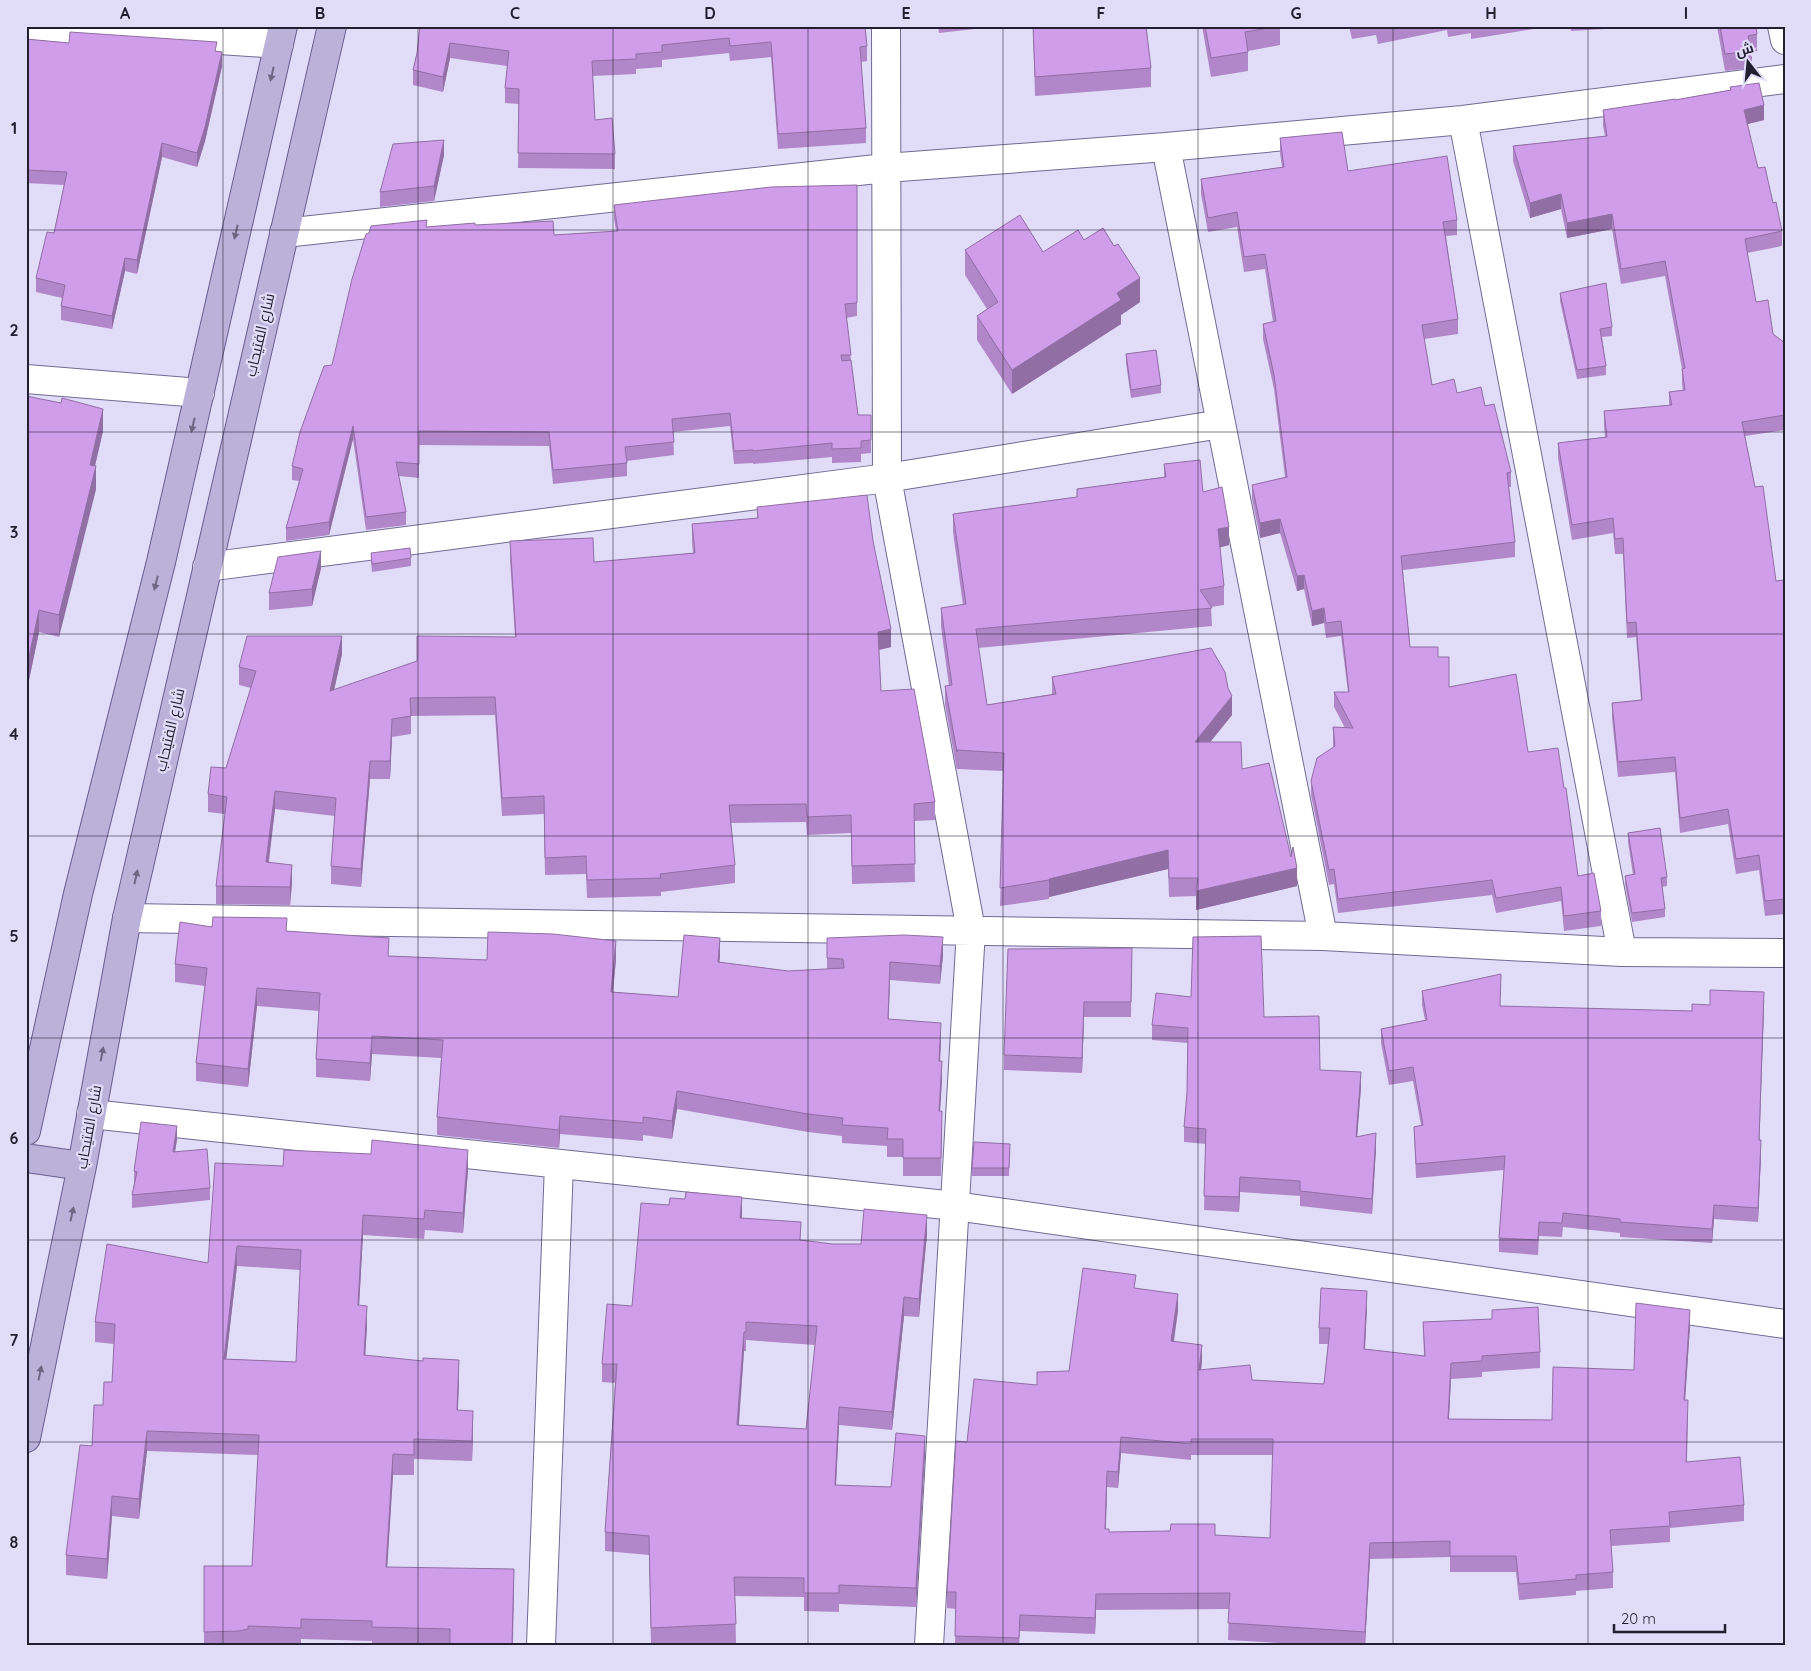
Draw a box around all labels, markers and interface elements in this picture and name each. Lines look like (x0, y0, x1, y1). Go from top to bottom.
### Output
text: A (120, 3, 131, 23)
text: B (315, 3, 325, 23)
text: C (510, 3, 520, 23)
text: D (704, 3, 716, 23)
text: E (901, 3, 911, 23)
text: F (1097, 3, 1106, 23)
text: G (1290, 3, 1302, 23)
text: H (1485, 3, 1497, 23)
text: I (1684, 3, 1688, 23)
north arrow (1724, 38, 1774, 88)
text: ش (1733, 38, 1756, 61)
one-way arrow (268, 66, 276, 81)
text: 1 (11, 118, 17, 138)
one-way arrow (232, 225, 240, 240)
street label: شارع الفتيحاب (241, 291, 280, 379)
text: 2 (9, 320, 19, 340)
one-way arrow (189, 417, 197, 432)
text: 3 (10, 522, 18, 542)
one-way arrow (152, 576, 160, 591)
street label: شارع الفتيحاب (151, 686, 190, 774)
text: 4 (9, 724, 19, 744)
one-way arrow (133, 869, 141, 885)
text: 5 (9, 926, 19, 946)
one-way arrow (99, 1046, 107, 1062)
street label: شارع الفتيحاب (72, 1083, 107, 1171)
text: 6 (10, 1128, 19, 1148)
one-way arrow (68, 1206, 76, 1221)
text: 7 (10, 1330, 19, 1350)
one-way arrow (36, 1364, 44, 1380)
text: 8 (10, 1532, 19, 1552)
scale bar (1614, 1601, 1725, 1633)
text: 20 m (1621, 1609, 1656, 1628)

